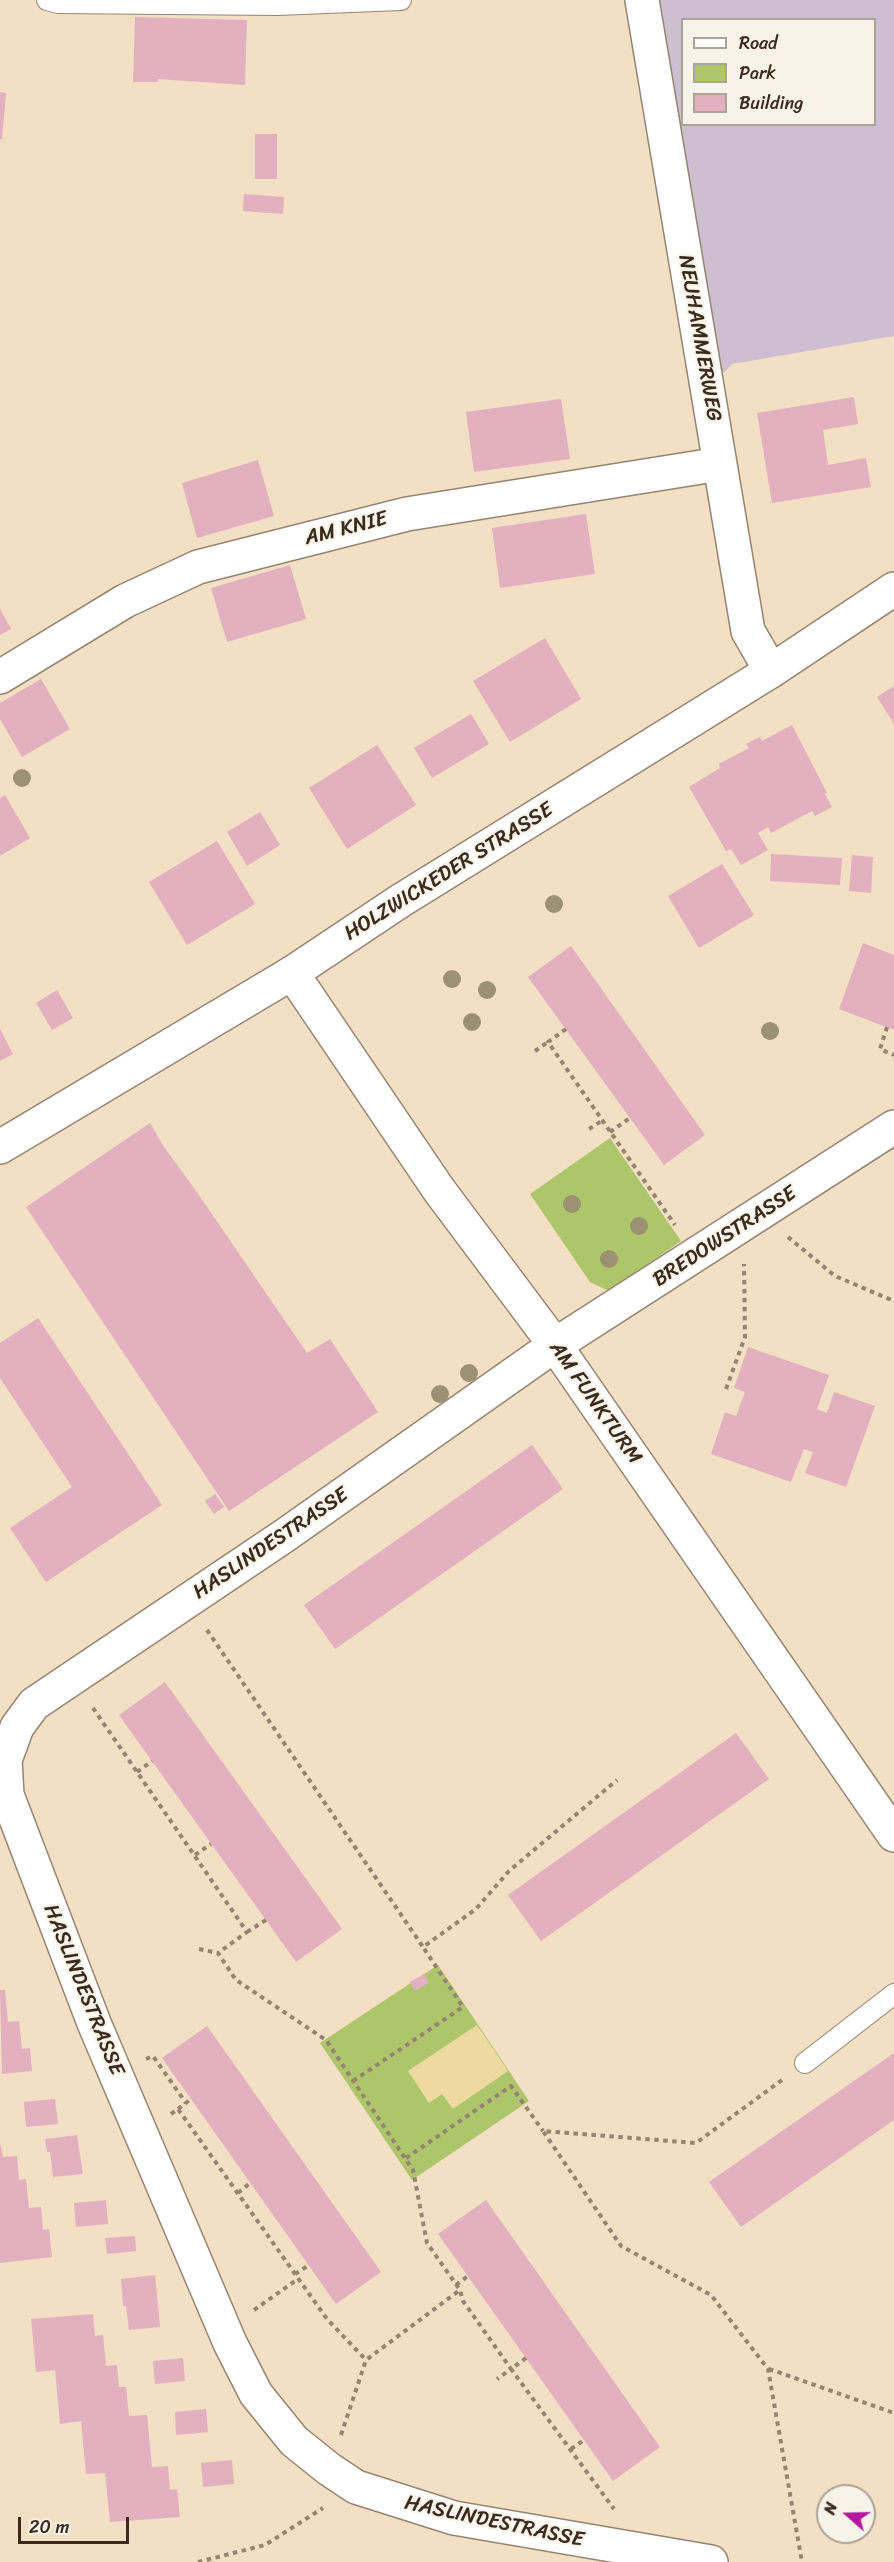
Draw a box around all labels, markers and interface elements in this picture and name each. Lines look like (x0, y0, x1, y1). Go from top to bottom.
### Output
legend (681, 18, 876, 126)
text: Road (739, 27, 778, 59)
text: Park (739, 57, 776, 89)
text: Building (739, 87, 803, 119)
street label: NEUHAMMERWEG (672, 253, 726, 423)
street label: AM KNIE (302, 507, 390, 551)
street label: HOLZWICKEDER STRASSE (340, 797, 558, 947)
street label: BREDOWSTRASSE (648, 1181, 802, 1293)
street label: AM FUNKTURM (543, 1337, 647, 1469)
street label: HASLINDESTRASSE (188, 1483, 354, 1605)
street label: HASLINDESTRASSE (37, 1901, 129, 2079)
north arrow (816, 2484, 876, 2544)
street label: HASLINDESTRASSE (402, 2491, 586, 2553)
text: N (815, 2498, 846, 2519)
scale bar (21, 2505, 132, 2543)
text: 20 m (29, 2511, 69, 2543)

